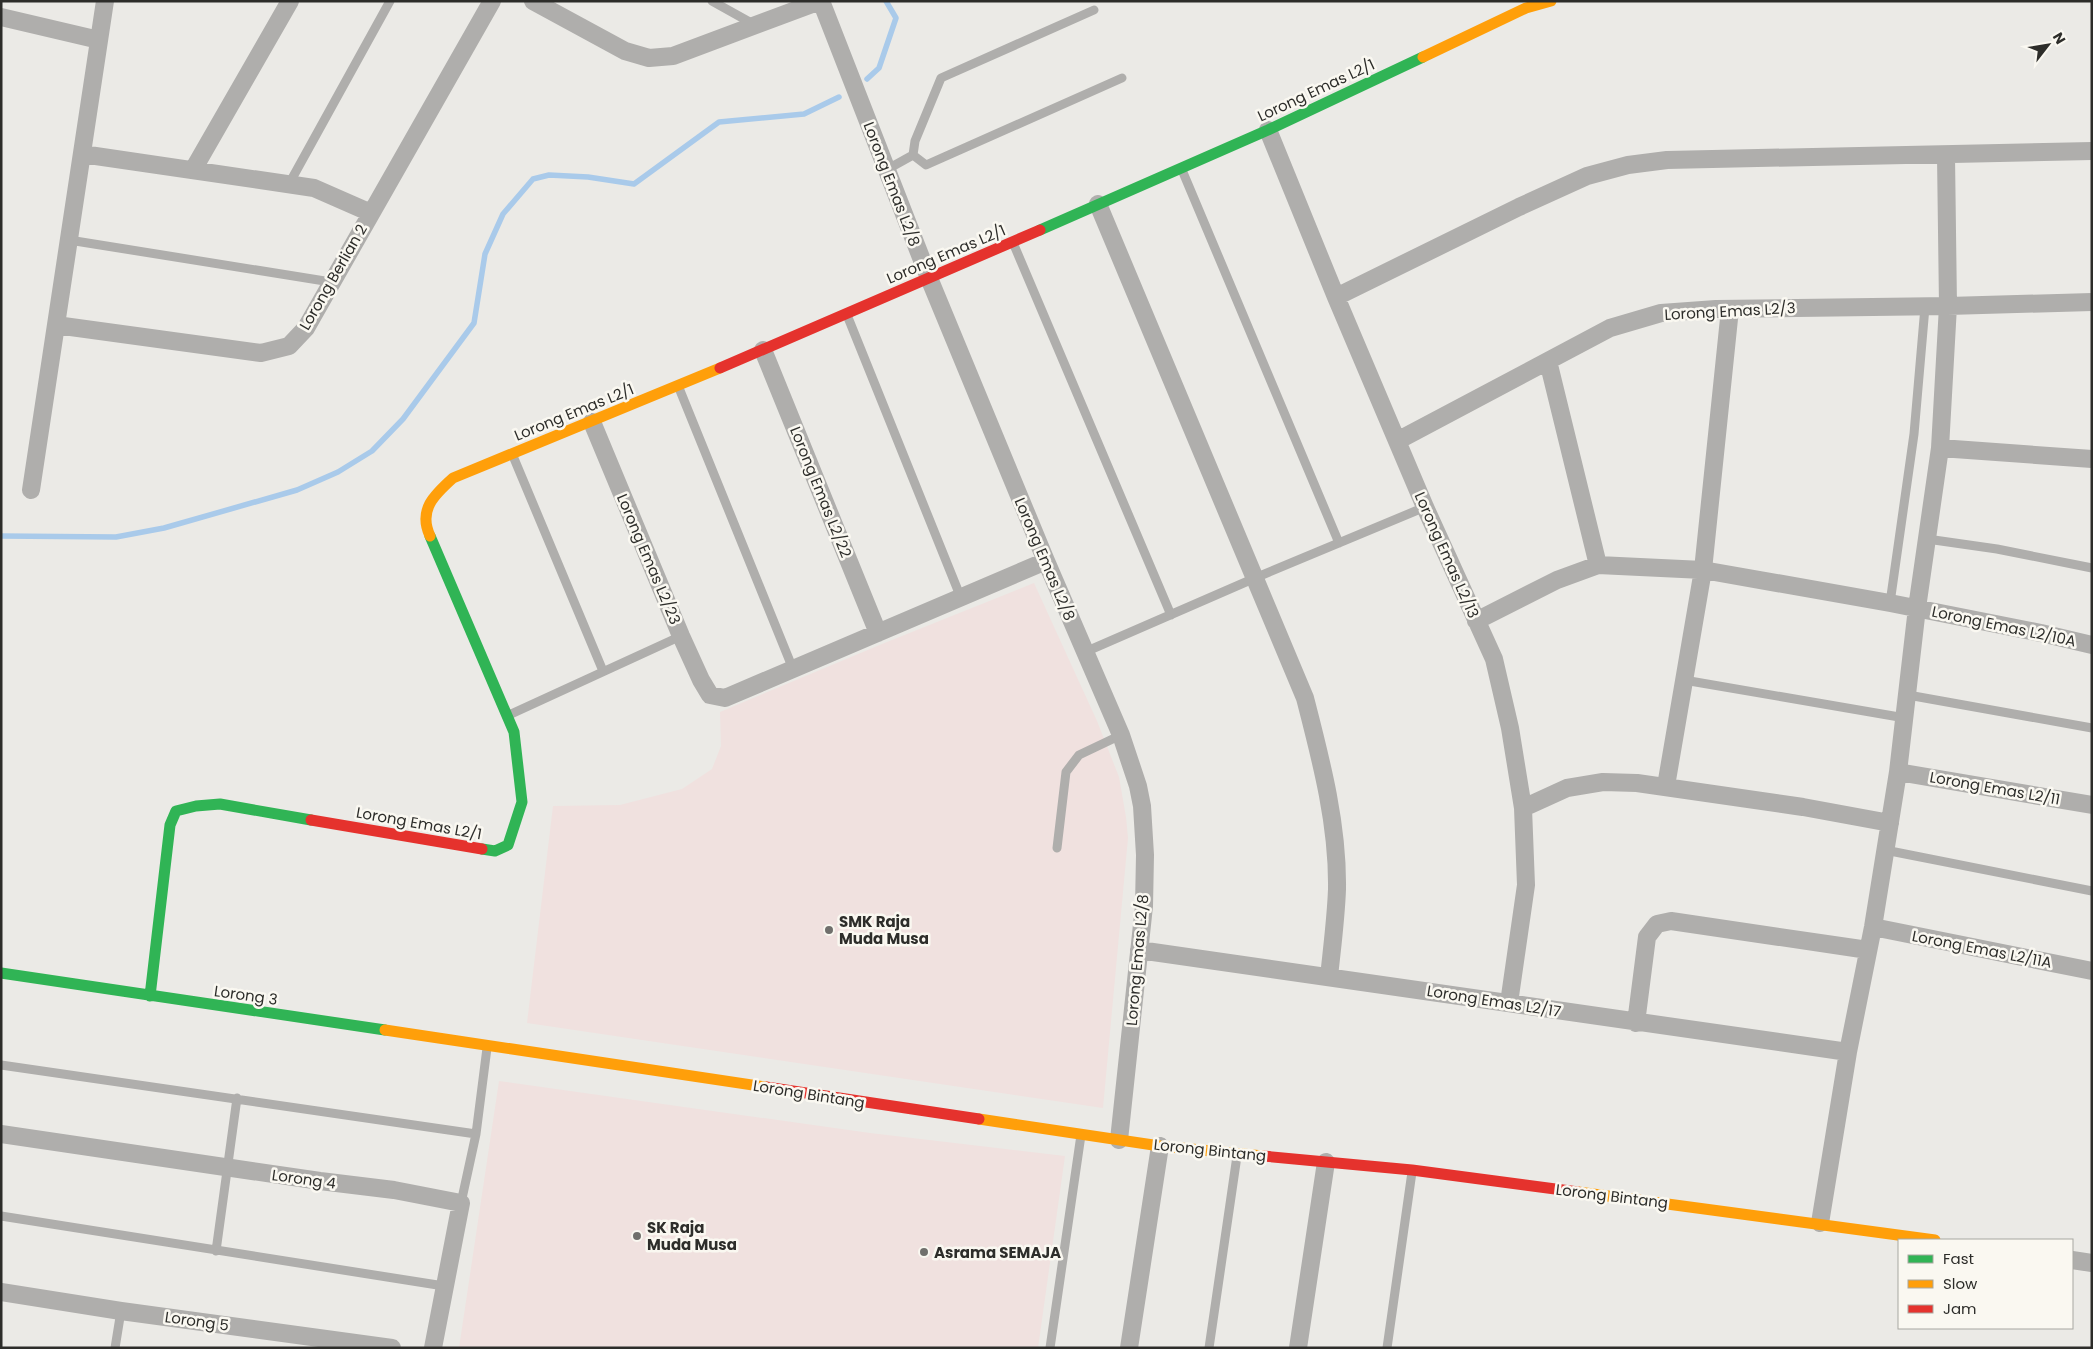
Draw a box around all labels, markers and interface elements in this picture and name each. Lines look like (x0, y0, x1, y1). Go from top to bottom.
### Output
north arrow (2023, 20, 2073, 70)
text: N (2048, 29, 2070, 48)
street label: Lorong Emas L2/1 (1254, 54, 1378, 126)
street label: Lorong Emas L2/8 (859, 119, 925, 249)
street label: Lorong Emas L2/1 (883, 219, 1009, 289)
street label: Lorong Berlian 2 (294, 220, 372, 334)
street label: Lorong Emas L2/3 (1664, 297, 1796, 325)
street label: Lorong Emas L2/1 (511, 378, 637, 446)
street label: Lorong Emas L2/22 (785, 423, 857, 561)
street label: Lorong Emas L2/13 (1410, 489, 1484, 621)
street label: Lorong Emas L2/23 (612, 491, 686, 627)
street label: Lorong Emas L2/8 (1010, 494, 1080, 624)
street label: Lorong Emas L2/10A (1930, 600, 2078, 652)
street label: Lorong Emas L2/11 (1928, 766, 2062, 810)
street label: Lorong Emas L2/1 (355, 802, 483, 844)
street label: Lorong Emas L2/8 (1121, 893, 1153, 1027)
place label: SMK Raja Muda Musa (839, 911, 929, 949)
marker: SMK Raja Muda Musa (823, 924, 835, 936)
street label: Lorong Emas L2/11A (1910, 925, 2054, 973)
street label: Lorong 3 (213, 980, 279, 1010)
street label: Lorong Emas L2/17 (1425, 980, 1563, 1022)
street label: Lorong Bintang (752, 1075, 866, 1113)
street label: Lorong Bintang (1153, 1134, 1267, 1166)
street label: Lorong 4 (271, 1164, 337, 1194)
street label: Lorong Bintang (1555, 1179, 1669, 1213)
place label: SK Raja Muda Musa (647, 1217, 737, 1255)
marker: SK Raja Muda Musa (631, 1230, 643, 1242)
legend (1898, 1239, 2073, 1329)
place label: Asrama SEMAJA (934, 1242, 1061, 1263)
marker: Asrama SEMAJA (918, 1246, 930, 1258)
text: Fast (1943, 1248, 1974, 1269)
text: Slow (1943, 1273, 1978, 1294)
text: Jam (1943, 1298, 1977, 1319)
street label: Lorong 5 (164, 1306, 230, 1336)

